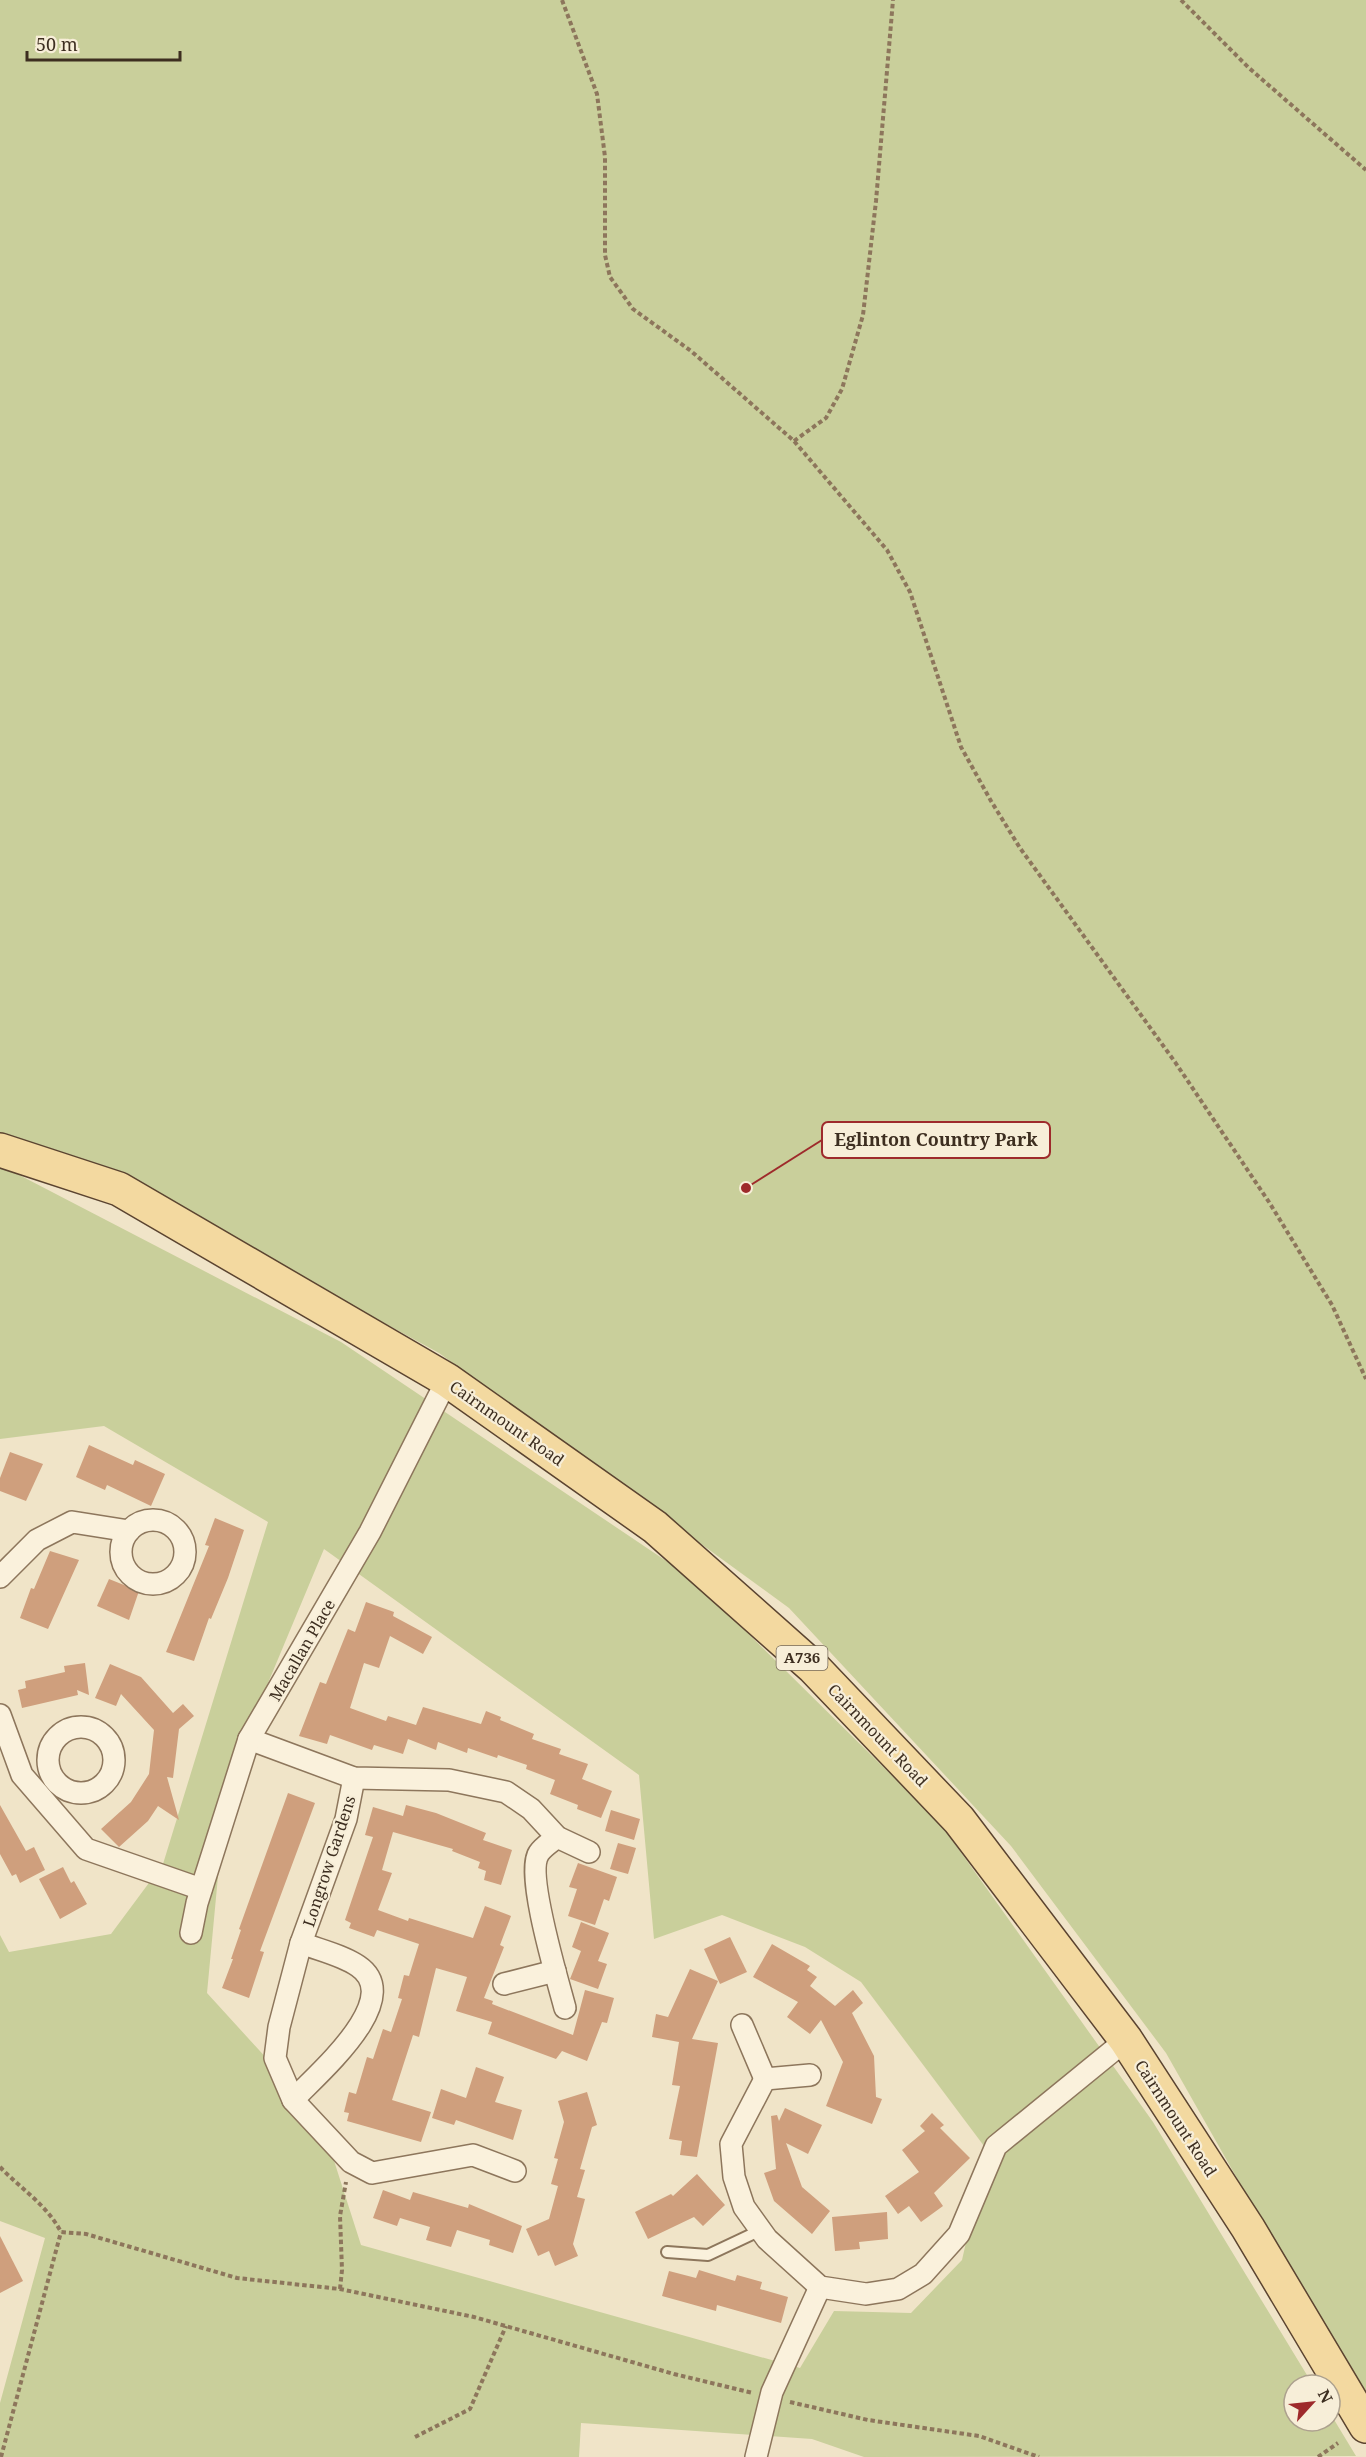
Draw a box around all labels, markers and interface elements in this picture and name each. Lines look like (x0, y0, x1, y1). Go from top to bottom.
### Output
scale bar (27, 24, 180, 62)
text: 50 m (36, 32, 78, 56)
callout: Eglinton Country Park (822, 1122, 1050, 1158)
text: Eglinton Country Park (834, 1127, 1038, 1151)
street label: Cairnmount Road (445, 1375, 569, 1471)
street label: Macallan Place (264, 1595, 340, 1705)
road number: A736 (776, 1646, 828, 1670)
street label: Cairnmount Road (823, 1679, 933, 1791)
street label: Longrow Gardens (297, 1793, 361, 1929)
street label: Cairnmount Road (1130, 2055, 1222, 2181)
north arrow (1282, 2373, 1342, 2433)
text: N (1313, 2386, 1338, 2407)

